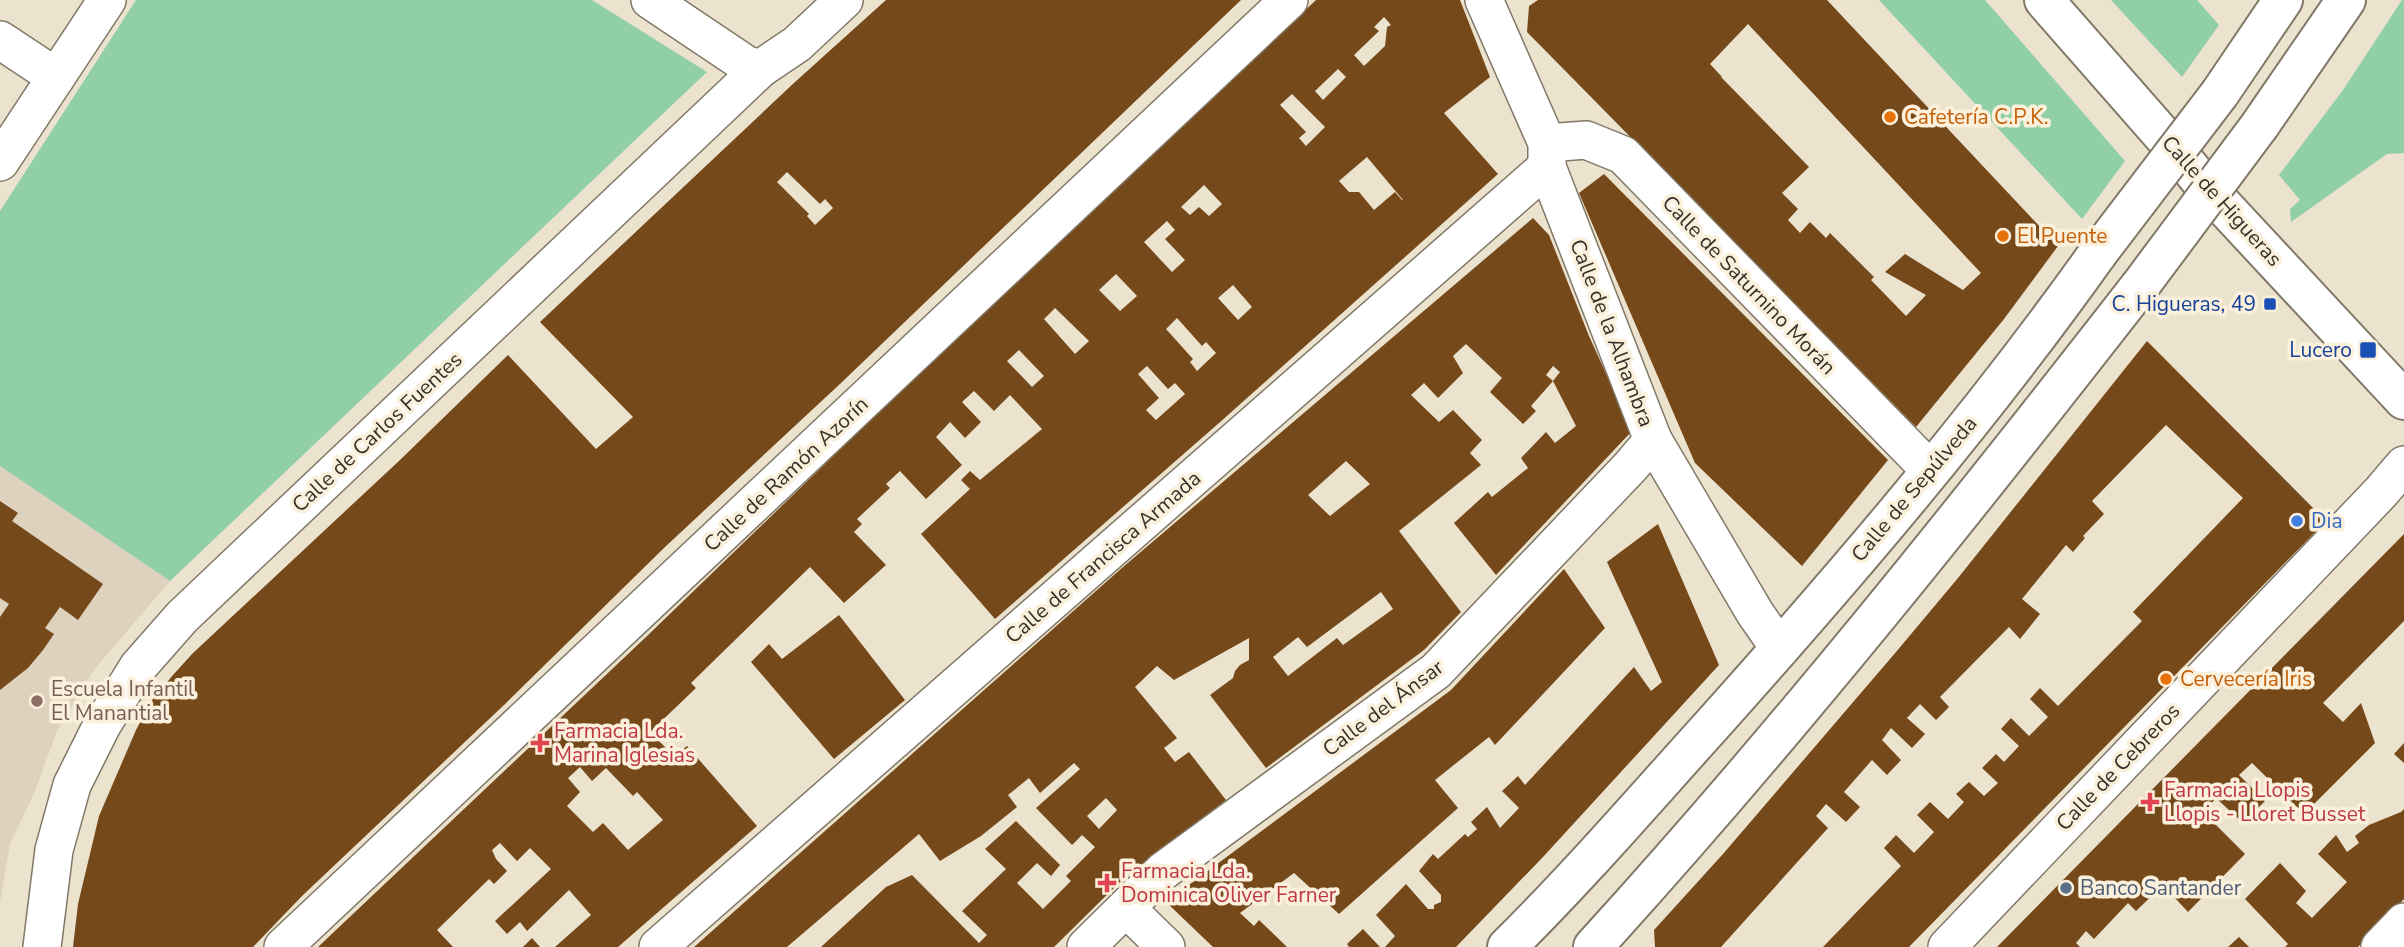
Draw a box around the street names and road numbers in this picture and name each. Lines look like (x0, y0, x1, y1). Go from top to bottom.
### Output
street label: Calle de Higueras (2156, 129, 2288, 273)
street label: Calle de Saturnino Morán (1656, 189, 1842, 381)
street label: Calle de la Alhambra (1563, 235, 1661, 431)
street label: Calle de Carlos Fuentes (286, 346, 468, 518)
street label: Calle de Ramón Azorín (698, 390, 874, 558)
street label: Calle de Sepúlveda (1845, 410, 1983, 568)
street label: Calle de Francisca Armada (999, 464, 1207, 650)
street label: Calle del Ánsar (1317, 653, 1450, 763)
street label: Calle de Cebreros (2050, 697, 2186, 837)

